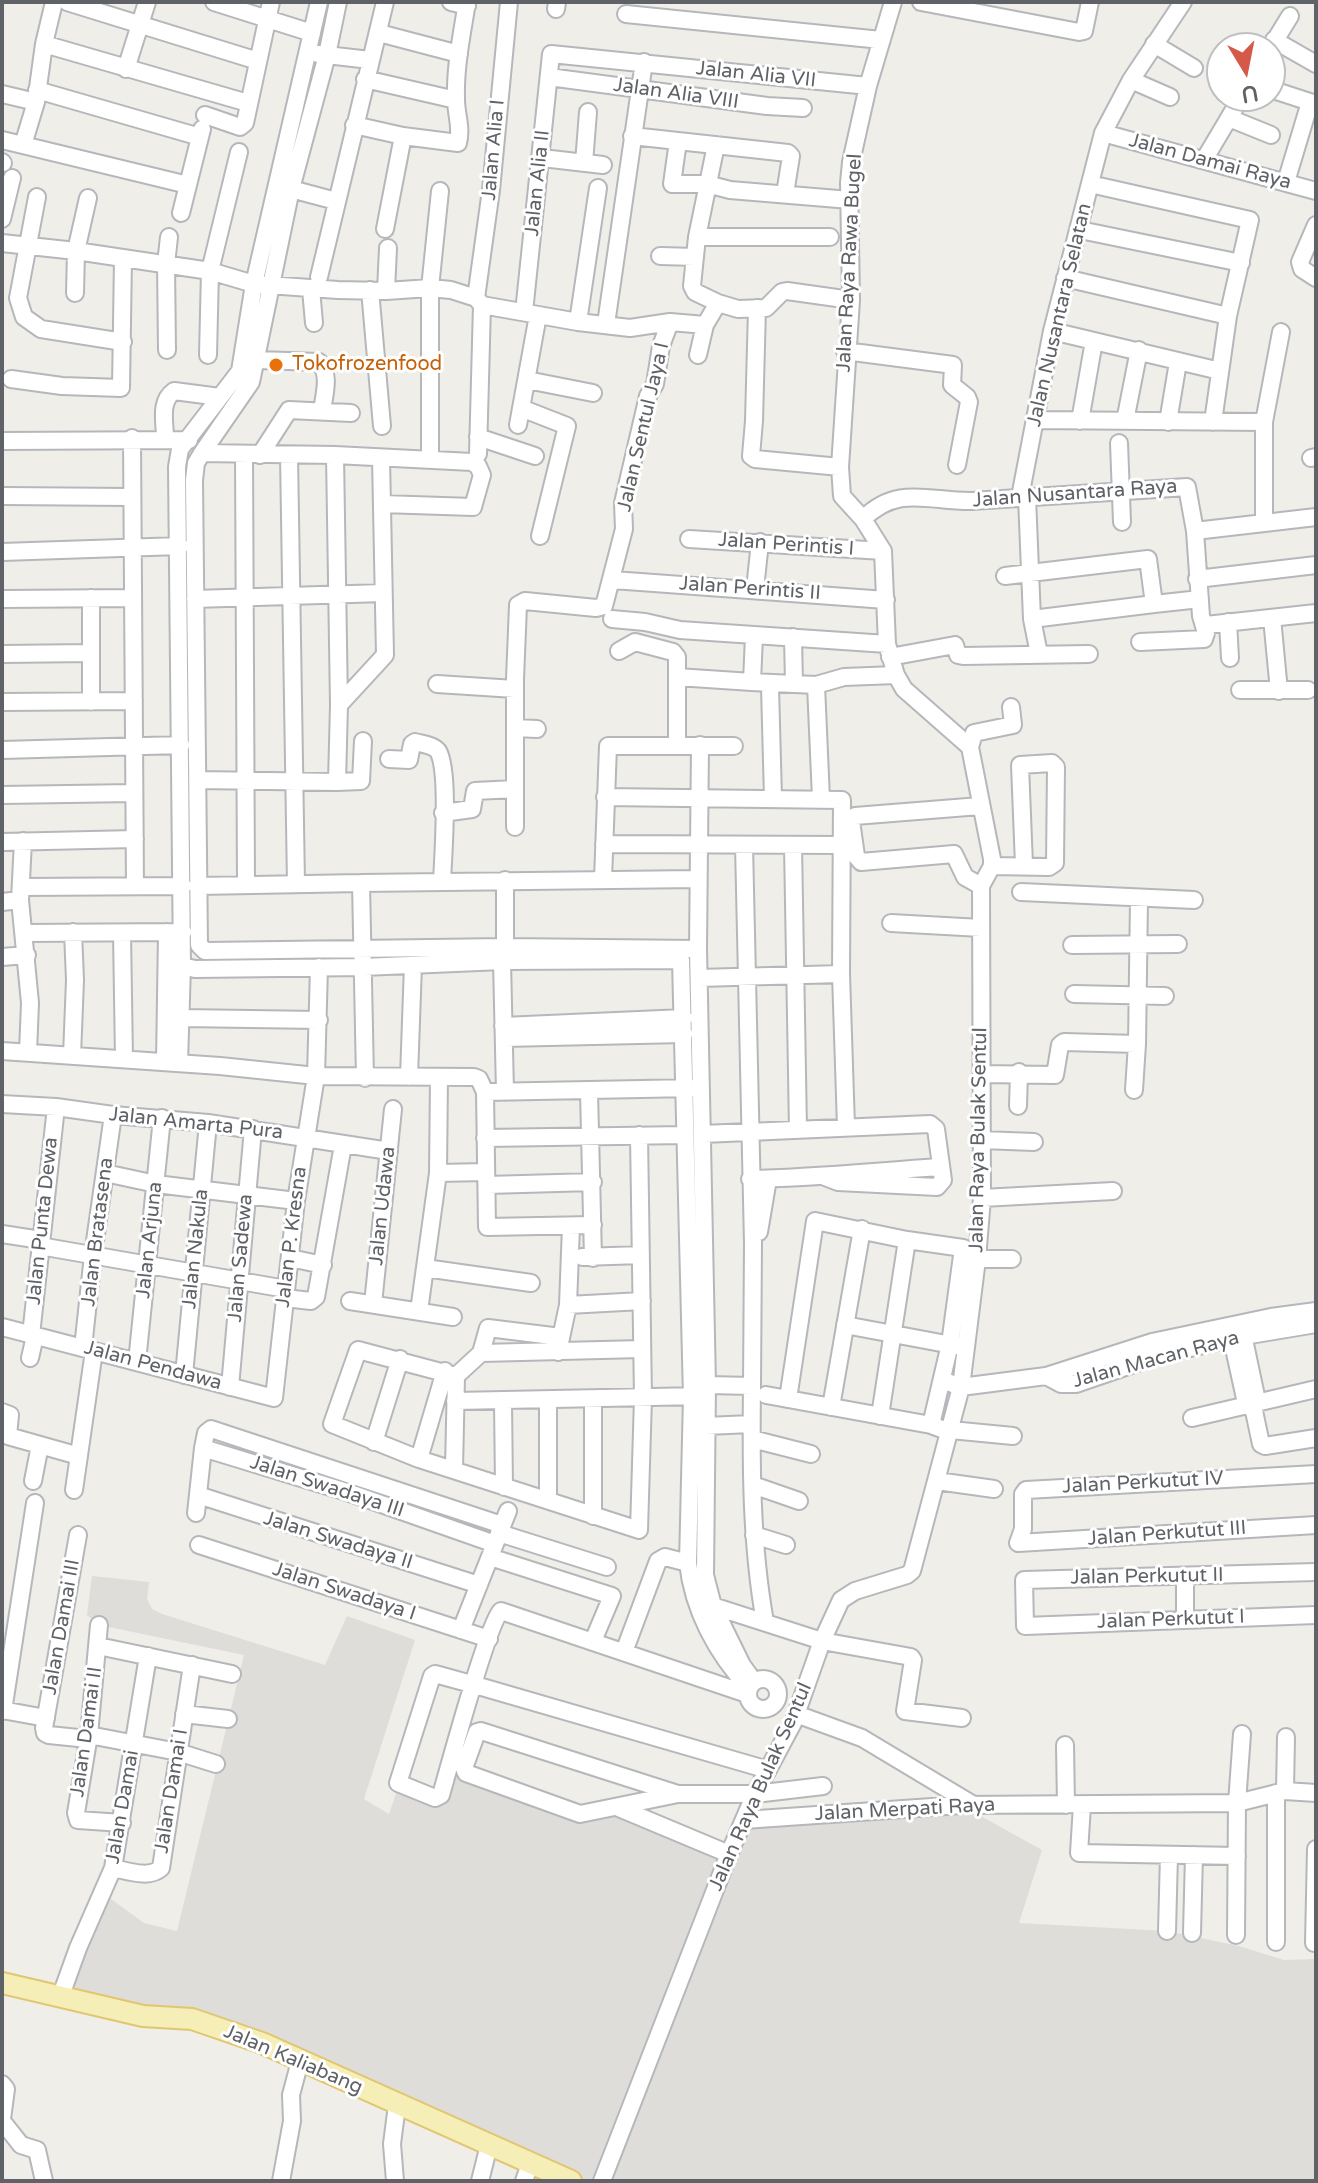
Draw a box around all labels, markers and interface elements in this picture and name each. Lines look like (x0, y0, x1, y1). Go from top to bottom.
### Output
north arrow (1206, 32, 1286, 112)
street label: Jalan Alia VII (695, 57, 817, 93)
street label: Jalan Alia VIII (612, 73, 740, 115)
text: U (1239, 79, 1260, 108)
street label: Jalan Alia I (478, 99, 510, 201)
street label: Jalan Alia II (520, 129, 556, 237)
street label: Jalan Damai Raya (1126, 129, 1294, 195)
street label: Jalan Raya Rawa Bugel (832, 153, 868, 373)
street label: Jalan Nusantara Selatan (1023, 201, 1097, 429)
street label: Jalan Sentul Jaya I (613, 340, 675, 514)
place label: Tokofrozenfood (292, 353, 442, 377)
marker: Tokofrozenfood (267, 356, 285, 374)
street label: Jalan Nusantara Raya (972, 475, 1178, 513)
street label: Jalan Perintis I (717, 528, 855, 562)
street label: Jalan Perintis II (678, 572, 822, 606)
street label: Jalan Raya Bulak Sentul (965, 1027, 993, 1253)
street label: Jalan Amarta Pura (108, 1103, 284, 1145)
street label: Jalan Punta Dewa (22, 1136, 64, 1306)
street label: Jalan Udawa (365, 1145, 401, 1267)
street label: Jalan Bratasena (77, 1156, 119, 1308)
street label: Jalan P. Kresna (271, 1165, 313, 1309)
street label: Jalan Arjuna (132, 1180, 168, 1300)
street label: Jalan Nakula (178, 1188, 214, 1310)
street label: Jalan Sadewa (223, 1193, 259, 1323)
street label: Jalan Macan Raya (1070, 1326, 1242, 1394)
street label: Jalan Pendawa (82, 1336, 224, 1396)
street label: Jalan Swadaya III (247, 1451, 407, 1523)
street label: Jalan Perkutut IV (1062, 1467, 1224, 1499)
street label: Jalan Swadaya II (260, 1507, 416, 1575)
street label: Jalan Perkutut III (1087, 1516, 1247, 1552)
street label: Jalan Damai III (38, 1557, 86, 1697)
street label: Jalan Swadaya I (269, 1558, 419, 1626)
street label: Jalan Perkutut II (1070, 1564, 1224, 1590)
street label: Jalan Perkutut I (1097, 1605, 1245, 1635)
street label: Jalan Damai II (66, 1665, 108, 1799)
street label: Jalan Raya Bulak Sentul (704, 1679, 818, 1895)
street label: Jalan Damai I (150, 1727, 194, 1855)
street label: Jalan Damai (101, 1748, 145, 1866)
street label: Jalan Merpati Raya (814, 1793, 996, 1827)
street label: Jalan Kaliabang (220, 2020, 366, 2100)

